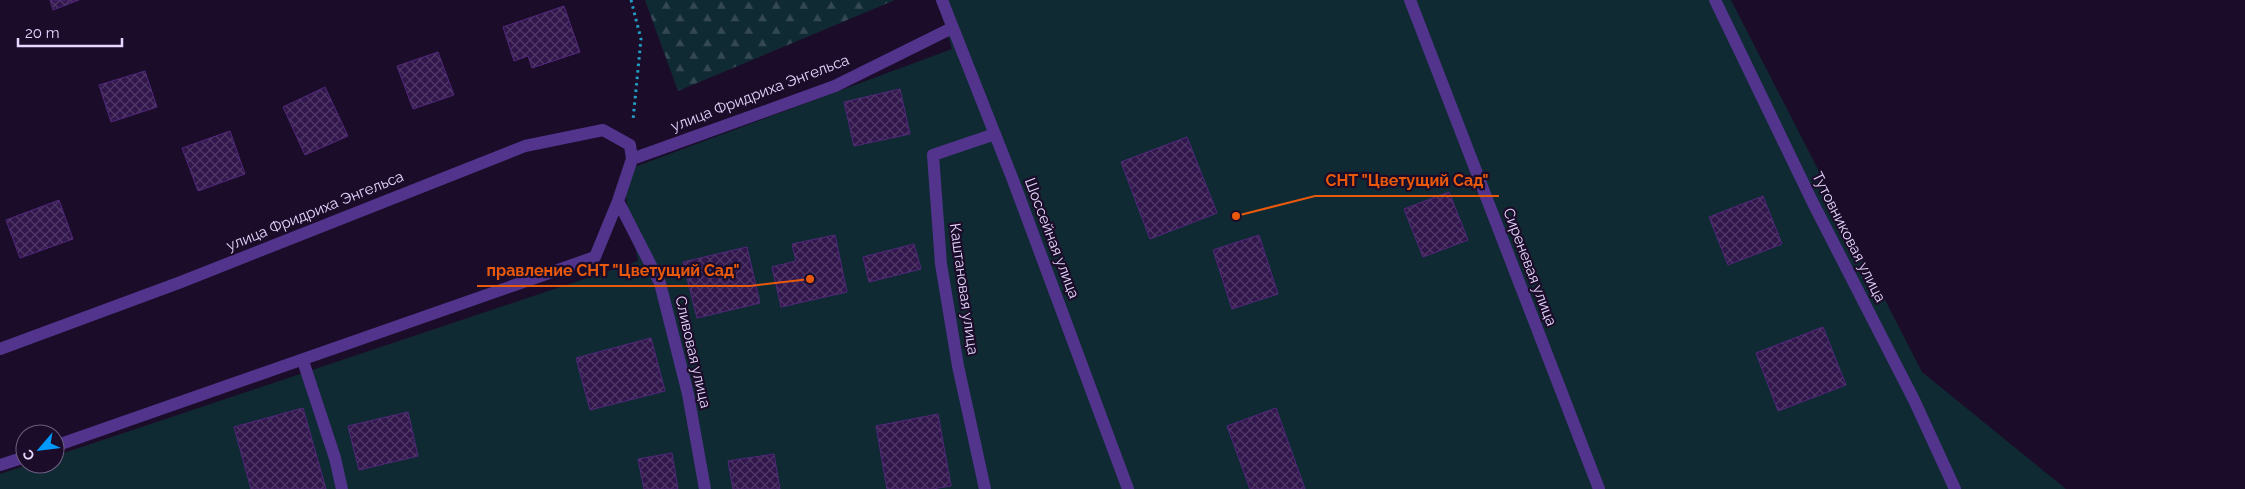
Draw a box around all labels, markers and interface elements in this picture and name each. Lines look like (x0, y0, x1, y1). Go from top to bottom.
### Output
scale bar (18, 15, 121, 47)
text: 20 m (25, 24, 60, 42)
street label: улица Фридриха Энгельса (668, 51, 852, 135)
callout: СНТ "Цветущий Сад" (1315, 165, 1499, 196)
street label: улица Фридриха Энгельса (224, 167, 406, 255)
street label: Тутовниковая улица (1808, 169, 1890, 305)
text: СНТ "Цветущий Сад" (1325, 171, 1489, 190)
street label: Шоссейная улица (1021, 175, 1083, 301)
street label: Сиреневая улица (1499, 206, 1561, 328)
street label: Каштановая улица (946, 222, 982, 356)
callout: правление СНТ "Цветущий Сад" (477, 255, 750, 286)
text: правление СНТ "Цветущий Сад" (487, 261, 739, 280)
street label: Сливовая улица (671, 294, 715, 410)
north arrow (15, 424, 65, 474)
text: С (19, 447, 38, 463)

